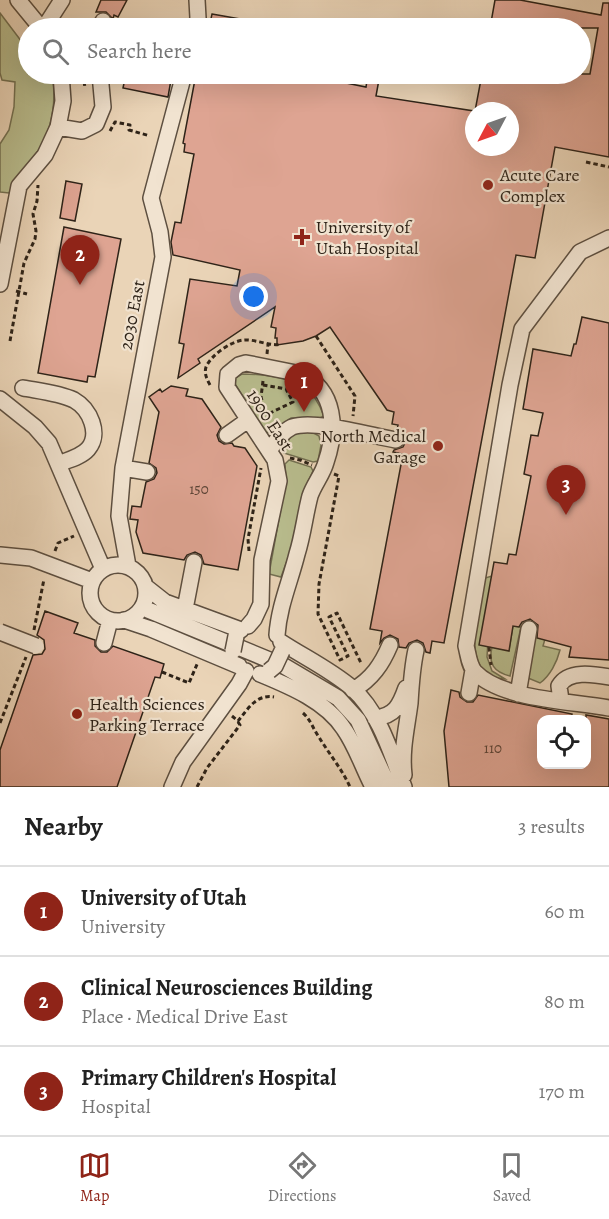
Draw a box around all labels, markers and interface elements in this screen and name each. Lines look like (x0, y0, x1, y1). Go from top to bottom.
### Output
search box (18, 18, 591, 84)
icon: search (39, 35, 72, 68)
text: Search here (87, 36, 192, 66)
north arrow (465, 102, 519, 156)
place label: Acute Care Complex (499, 163, 580, 208)
marker: Acute Care Complex (481, 178, 495, 192)
place label: University of Utah Hospital (316, 215, 419, 260)
marker: University of Utah Hospital (293, 228, 311, 246)
pin: 2 (60, 236, 100, 285)
street label: 2030 East (113, 278, 151, 352)
your location (239, 282, 268, 311)
pin: 1 (284, 362, 324, 412)
street label: 1900 East (241, 385, 299, 455)
place label: North Medical Garage (321, 424, 427, 469)
marker: North Medical Garage (431, 439, 445, 453)
pin: 3 (546, 466, 586, 515)
house number: 150 (189, 479, 209, 499)
place label: Health Sciences Parking Terrace (89, 692, 205, 737)
marker: Health Sciences Parking Terrace (70, 707, 84, 721)
map controls (537, 715, 591, 769)
button: locate (537, 715, 591, 769)
house number: 110 (484, 738, 502, 758)
text: Nearby (24, 809, 103, 844)
text: 3 results (518, 813, 585, 840)
text: University of Utah (81, 883, 247, 913)
text: 1 (40, 898, 47, 925)
text: 60 m (545, 898, 585, 925)
text: University (81, 913, 165, 940)
text: Clinical Neurosciences Building (81, 973, 372, 1003)
text: 2 (39, 988, 48, 1015)
text: 80 m (544, 988, 585, 1015)
text: Place · Medical Drive East (81, 1003, 288, 1030)
text: Primary Children's Hospital (81, 1063, 336, 1093)
text: 3 (39, 1078, 48, 1105)
text: 170 m (539, 1078, 585, 1105)
text: Hospital (81, 1093, 151, 1120)
tab: Map (78, 1149, 111, 1207)
tab: Directions (268, 1149, 336, 1207)
tab: Saved (493, 1149, 531, 1207)

